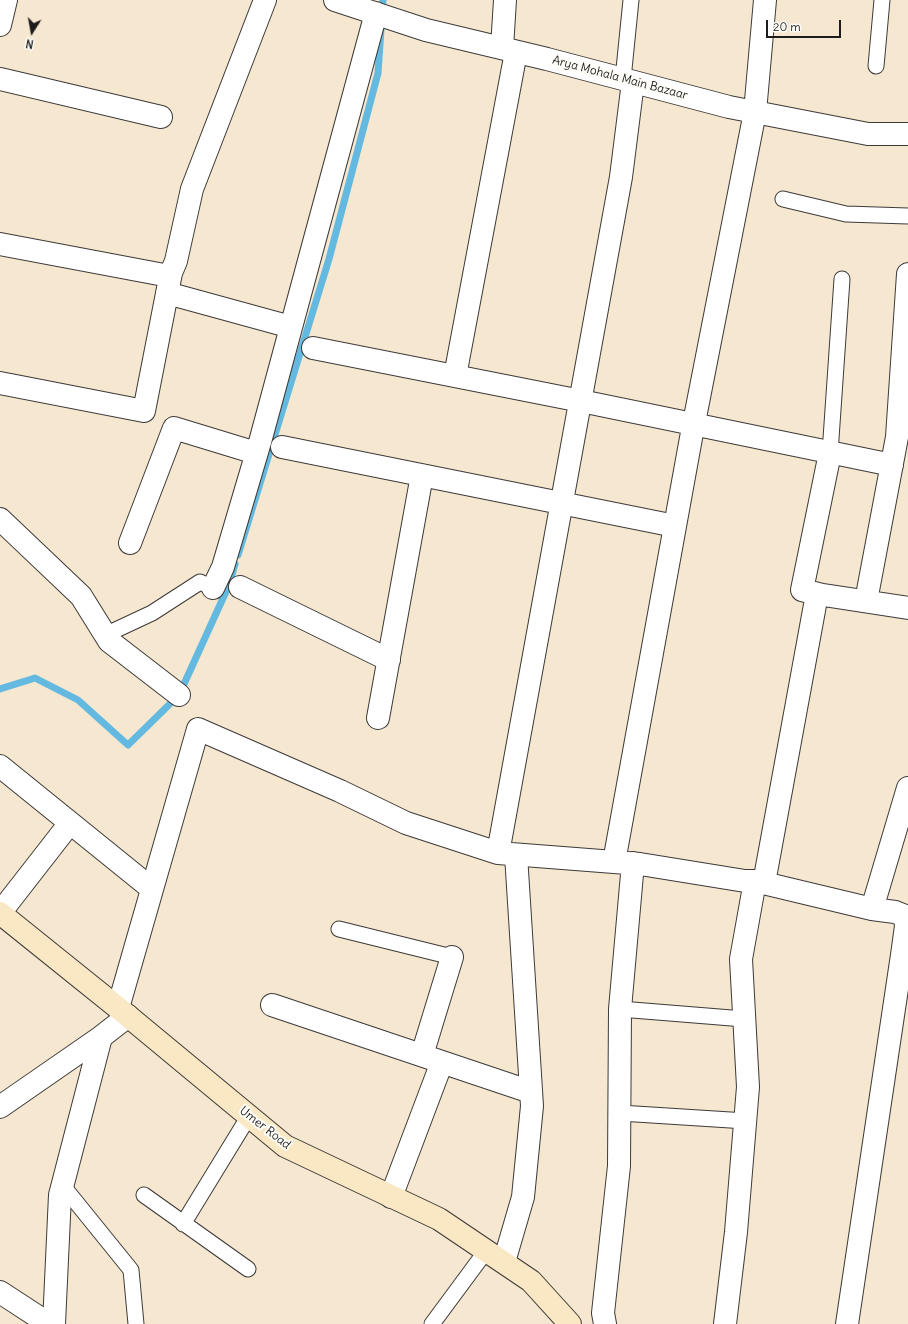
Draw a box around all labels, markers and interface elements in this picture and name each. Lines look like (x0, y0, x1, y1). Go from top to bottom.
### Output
north arrow (12, 12, 52, 52)
scale bar (768, 12, 843, 38)
text: 20 m (773, 19, 801, 34)
text: N (25, 36, 35, 51)
street label: Arya Mohala Main Bazaar (551, 53, 689, 103)
street label: Umer Road (237, 1104, 293, 1152)

